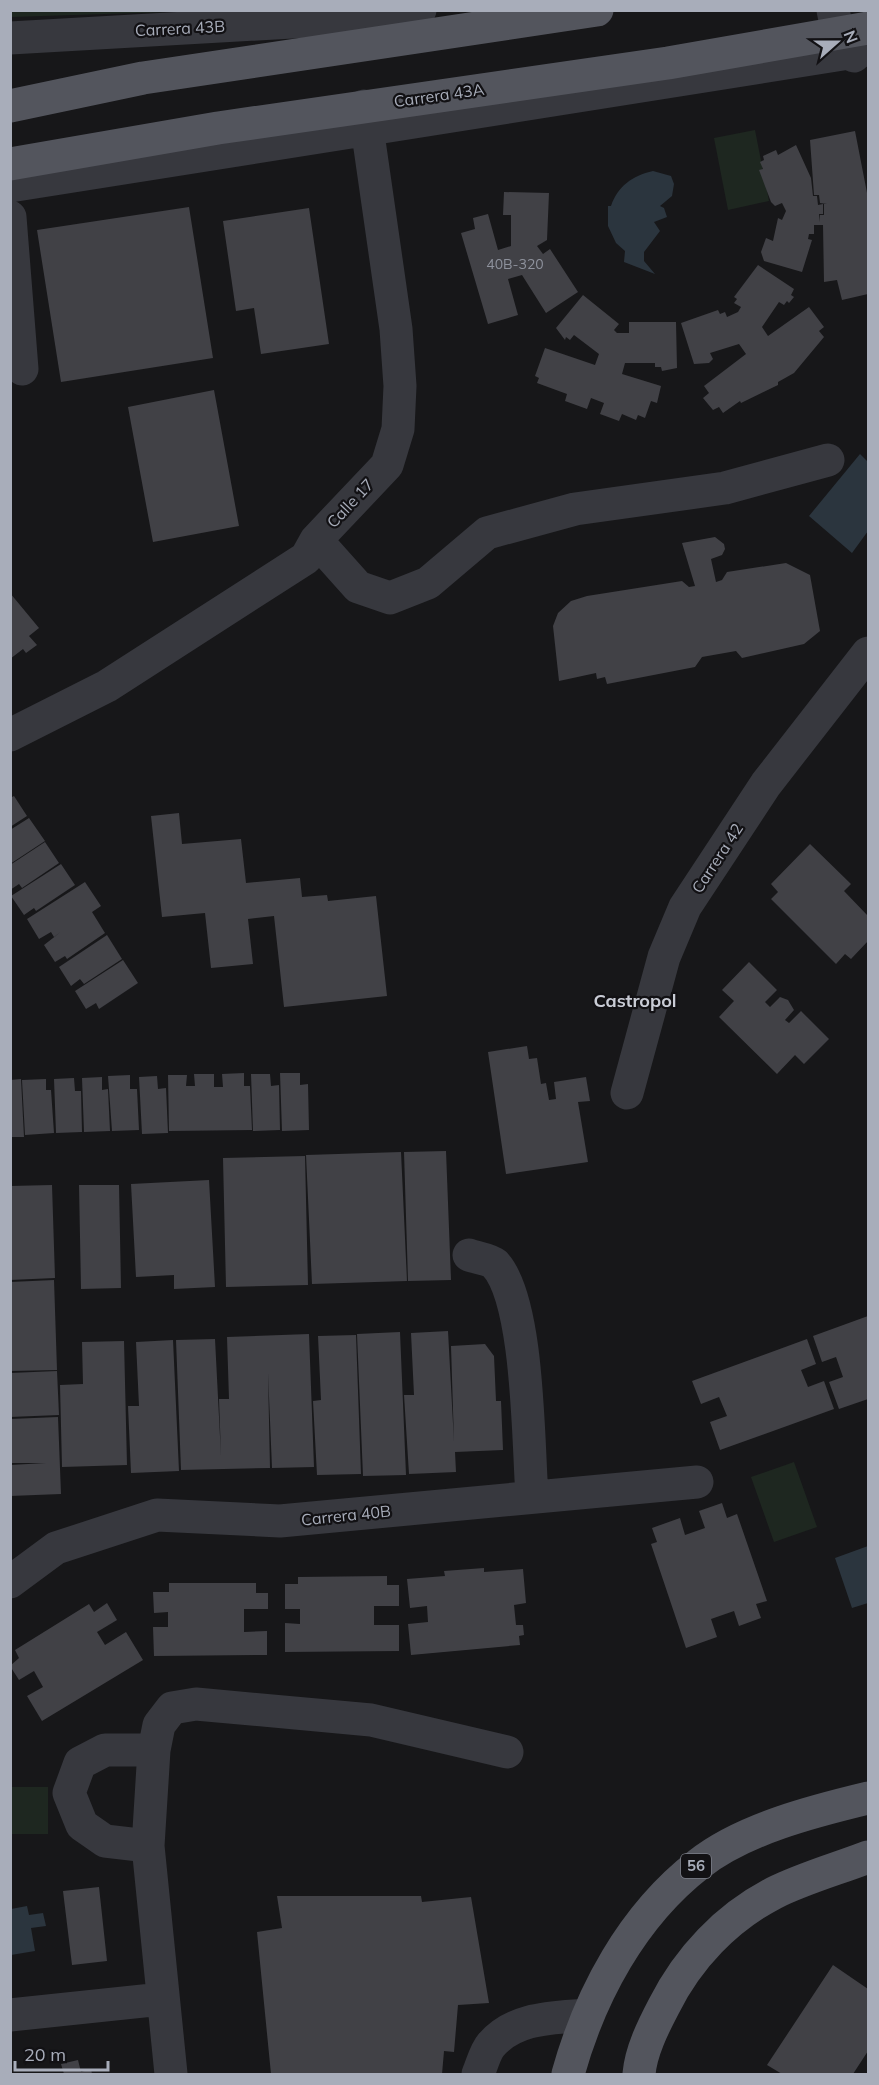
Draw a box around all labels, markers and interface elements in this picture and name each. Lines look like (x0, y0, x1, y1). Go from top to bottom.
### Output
north arrow (807, 12, 867, 72)
street label: Carrera 43B (134, 16, 226, 40)
text: N (840, 27, 863, 46)
street label: Carrera 43A (393, 79, 486, 111)
house number: 40B-320 (486, 255, 544, 273)
street label: Calle 17 (322, 474, 378, 532)
street label: Carrera 42 (687, 819, 747, 897)
district label: Castropol (593, 989, 677, 1012)
street label: Carrera 40B (300, 1500, 392, 1530)
road number: 56 (681, 1854, 711, 1878)
scale bar (15, 2034, 108, 2072)
text: 20 m (24, 2043, 66, 2066)

